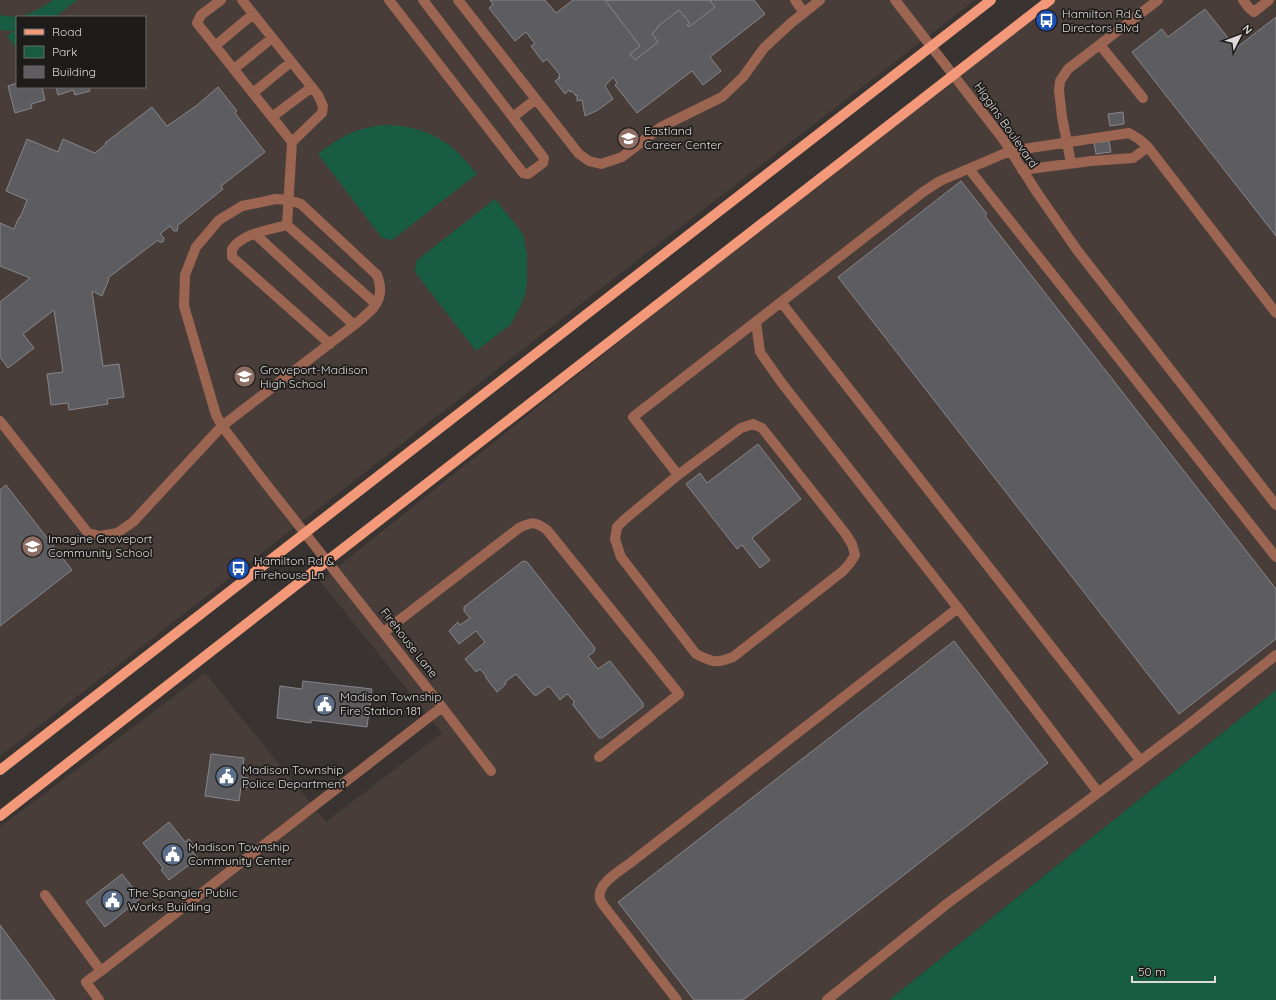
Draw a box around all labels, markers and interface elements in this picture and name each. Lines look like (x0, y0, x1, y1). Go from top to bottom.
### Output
place label: Hamilton Rd & Directors Blvd (1062, 6, 1142, 35)
bus stop icon: Hamilton Rd & Directors Blvd (1033, 8, 1059, 34)
legend (16, 16, 146, 88)
north arrow (1220, 16, 1260, 56)
text: N (1240, 22, 1255, 37)
text: Road (52, 24, 82, 39)
text: Park (52, 44, 77, 59)
text: Building (52, 64, 96, 79)
street label: Higgins Boulevard (971, 79, 1042, 170)
place label: Eastland Career Center (644, 123, 722, 152)
school or university icon: Eastland Career Center (616, 125, 642, 151)
place label: Groveport-Madison High School (260, 362, 368, 391)
school or university icon: Groveport-Madison High School (231, 364, 257, 390)
place label: Imagine Groveport Community School (48, 531, 153, 560)
school or university icon: Imagine Groveport Community School (19, 533, 45, 559)
place label: Hamilton Rd & Firehouse Ln (254, 553, 334, 582)
bus stop icon: Hamilton Rd & Firehouse Ln (225, 555, 251, 581)
street label: Firehouse Lane (377, 605, 441, 681)
place label: Madison Township Fire Station 181 (340, 689, 441, 718)
public building icon: Madison Township Fire Station 181 (311, 691, 337, 717)
place label: Madison Township Police Department (242, 762, 345, 791)
public building icon: Madison Township Police Department (213, 764, 239, 790)
place label: Madison Township Community Center (188, 839, 293, 868)
public building icon: Madison Township Community Center (160, 841, 186, 867)
place label: The Spangler Public Works Building (128, 885, 238, 914)
public building icon: The Spangler Public Works Building (100, 887, 126, 913)
scale bar (1132, 958, 1215, 984)
text: 50 m (1138, 964, 1166, 979)

